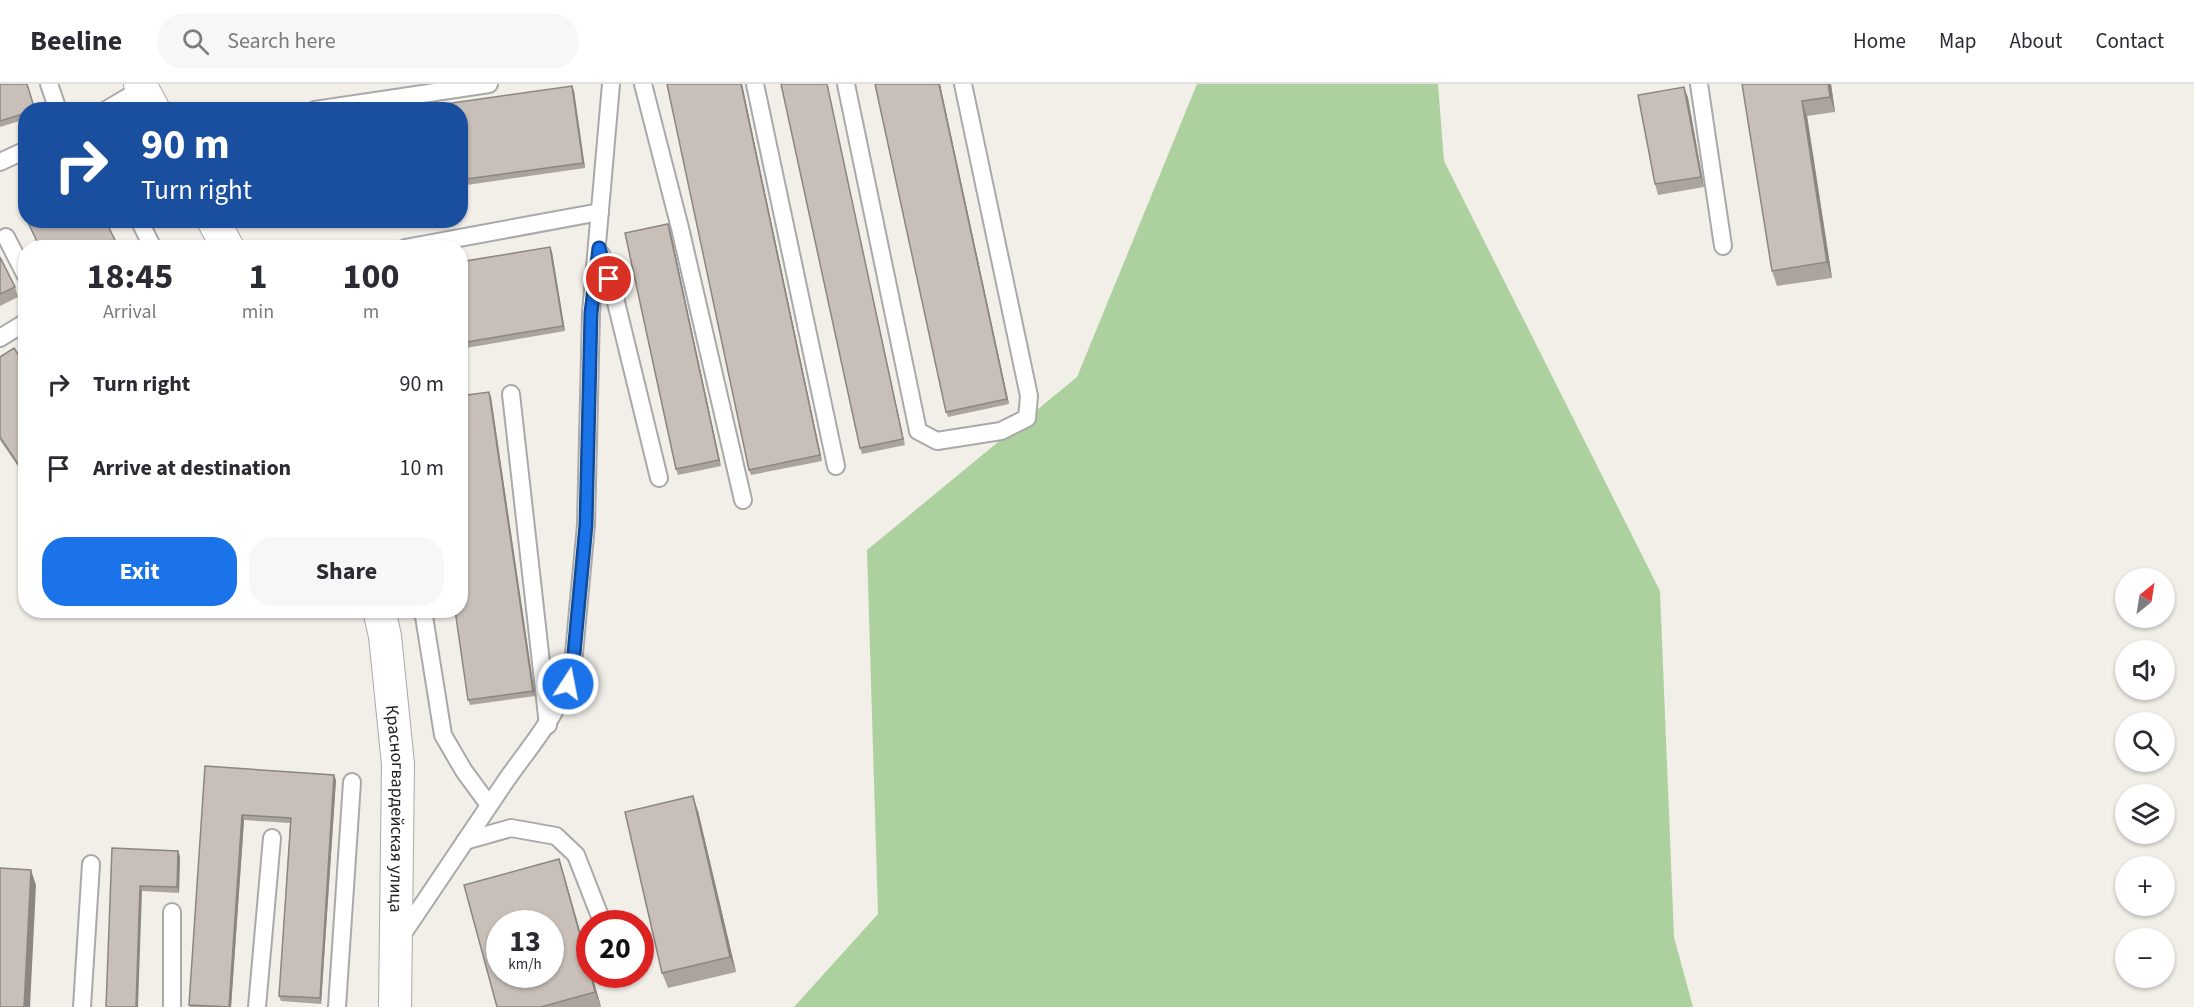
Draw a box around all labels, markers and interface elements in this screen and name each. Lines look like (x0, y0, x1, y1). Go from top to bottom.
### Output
search box (158, 14, 578, 68)
text: Beeline (30, 21, 122, 61)
icon: search (179, 25, 212, 58)
text: Search here (227, 25, 336, 57)
text: Home (1853, 26, 1906, 56)
text: Map (1939, 26, 1977, 56)
text: About (2010, 26, 2062, 56)
text: Contact (2095, 26, 2164, 56)
text: 90 m (141, 115, 230, 175)
icon: right (42, 126, 120, 204)
text: Turn right (141, 171, 252, 210)
text: 18:45 (86, 251, 173, 302)
text: 1 (248, 251, 267, 302)
text: 100 (343, 251, 400, 302)
pin (583, 253, 634, 304)
icon: arrive (592, 262, 625, 295)
text: Arrival (103, 298, 157, 326)
text: min (242, 298, 274, 326)
text: m (363, 298, 379, 326)
icon: right (42, 368, 75, 401)
text: Turn right (93, 368, 190, 400)
text: 90 m (399, 368, 444, 400)
icon: arrive (42, 452, 75, 485)
text: Arrive at destination (93, 452, 291, 484)
text: 10 m (399, 452, 444, 484)
button: Exit (42, 537, 237, 606)
button: Share (249, 537, 444, 606)
north arrow (2115, 568, 2175, 628)
map controls (2115, 568, 2175, 988)
button: sound (2115, 640, 2175, 700)
position arrow (536, 652, 600, 716)
street label: Красногвардейская улица (380, 704, 411, 913)
button: search (2115, 712, 2175, 772)
button: layers (2115, 784, 2175, 844)
button: + (2115, 856, 2175, 916)
speed limit sign: 20 (576, 910, 654, 988)
text: 13 (509, 920, 541, 963)
button: − (2115, 928, 2175, 988)
text: km/h (508, 954, 542, 975)

